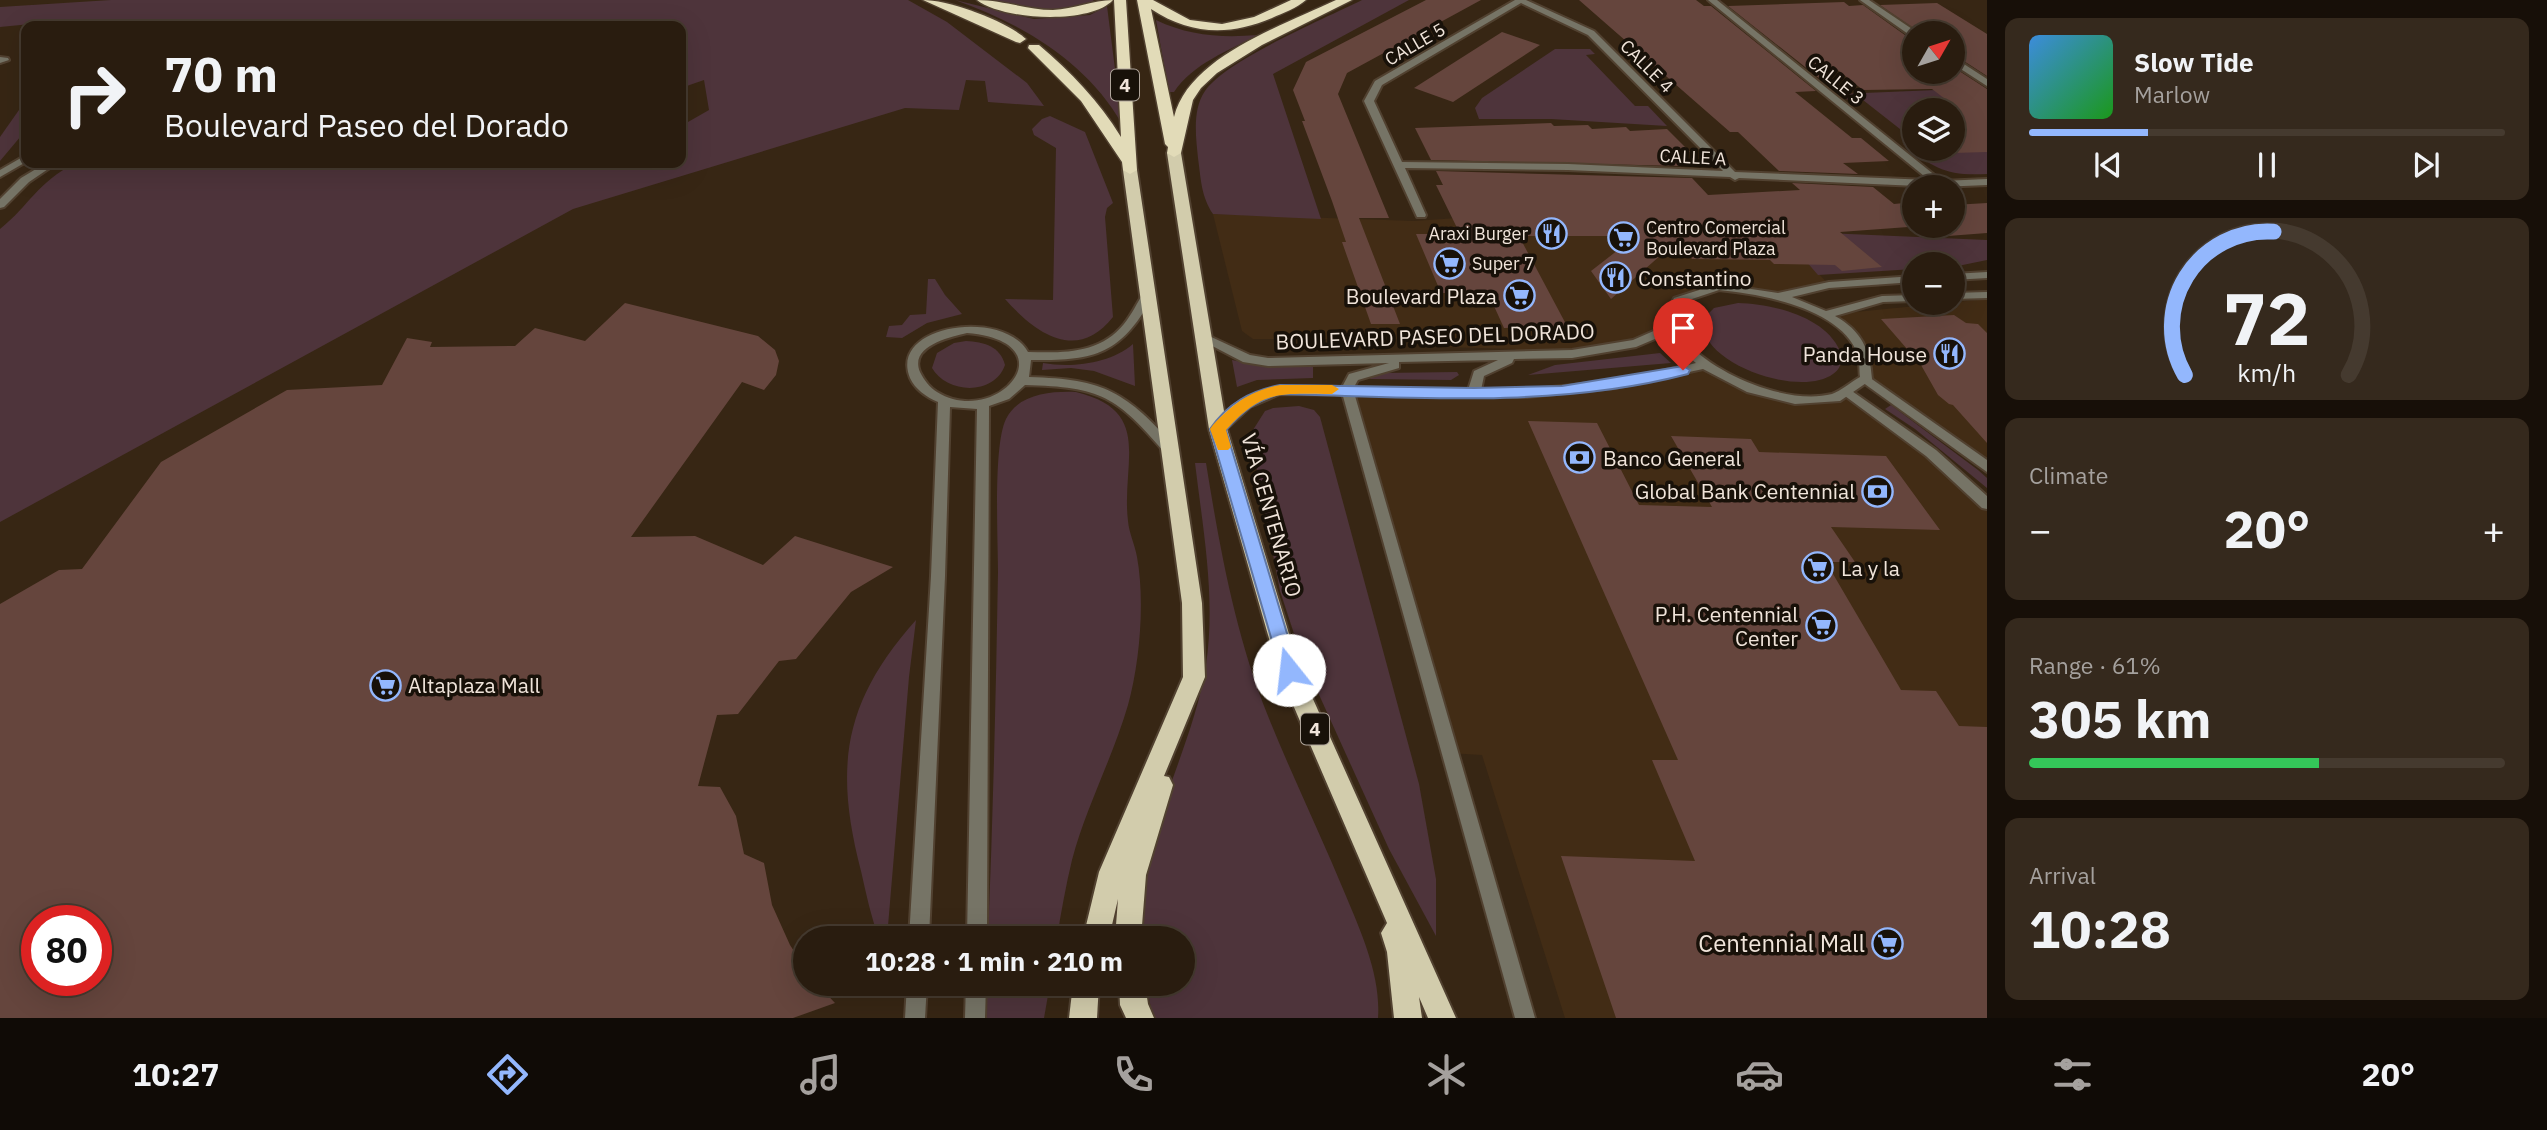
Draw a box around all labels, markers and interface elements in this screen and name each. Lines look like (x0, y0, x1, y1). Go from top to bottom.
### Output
street label: CALLE 5 (1381, 17, 1449, 71)
north arrow (1902, 21, 1965, 84)
map controls (1902, 21, 1965, 315)
street label: CALLE 4 (1615, 34, 1679, 98)
text: 70 m (164, 42, 278, 105)
text: Slow Tide (2134, 45, 2254, 79)
icon: right (49, 49, 140, 140)
street label: CALLE 3 (1803, 50, 1869, 110)
road number: 4 (1111, 69, 1139, 100)
text: Marlow (2134, 79, 2210, 109)
button: layers (1902, 98, 1965, 161)
text: Boulevard Paseo del Dorado (164, 104, 569, 146)
street label: CALLE A (1659, 144, 1728, 170)
icon: previous (2089, 146, 2127, 184)
icon: pause (2248, 146, 2286, 184)
icon: next (2407, 146, 2445, 184)
button: + (1902, 175, 1965, 238)
restaurant icon: Araxi Burger (1534, 216, 1568, 250)
place label: Centro Comercial Boulevard Plaza (1646, 216, 1786, 260)
supermarket icon: Centro Comercial Boulevard Plaza (1606, 220, 1640, 254)
place label: Araxi Burger (1428, 222, 1528, 245)
supermarket icon: Super 7 (1432, 246, 1466, 280)
place label: Super 7 (1472, 252, 1535, 275)
button: − (1902, 252, 1965, 315)
restaurant icon: Constantino (1598, 261, 1632, 295)
place label: Constantino (1638, 264, 1752, 292)
text: 72 (2223, 270, 2311, 365)
supermarket icon: Boulevard Plaza (1503, 279, 1537, 313)
place label: Boulevard Plaza (1346, 282, 1497, 310)
pin (1653, 298, 1713, 370)
icon: arrive (1664, 309, 1702, 347)
street label: BOULEVARD PASEO DEL DORADO (1275, 316, 1595, 356)
restaurant icon: Panda House (1933, 337, 1967, 371)
place label: Panda House (1803, 340, 1927, 368)
text: km/h (2238, 356, 2296, 389)
street label: VÍA CENTENARIO (1235, 430, 1309, 600)
bank icon: Banco General (1563, 441, 1597, 475)
place label: Banco General (1603, 444, 1741, 472)
text: Climate (2029, 460, 2108, 490)
bank icon: Global Bank Centennial (1861, 474, 1895, 508)
place label: Global Bank Centennial (1635, 477, 1855, 505)
text: 20° (2224, 495, 2310, 562)
text: − (2029, 505, 2052, 554)
text: + (2482, 505, 2505, 554)
supermarket icon: La y la (1801, 551, 1835, 585)
place label: La y la (1841, 554, 1900, 582)
place label: P.H. Centennial Center (1655, 600, 1798, 652)
supermarket icon: P.H. Centennial Center (1804, 609, 1838, 643)
position arrow (1252, 633, 1326, 707)
text: Range · 61% (2029, 650, 2161, 680)
supermarket icon: Altaplaza Mall (368, 668, 402, 702)
place label: Altaplaza Mall (408, 671, 541, 699)
text: 305 km (2029, 685, 2211, 752)
road number: 4 (1301, 714, 1329, 744)
text: Arrival (2029, 860, 2096, 890)
text: 10:28 (2029, 895, 2171, 962)
speed limit sign: 80 (21, 905, 112, 996)
supermarket icon: Centennial Mall (1871, 926, 1905, 960)
place label: Centennial Mall (1698, 927, 1865, 959)
text: 10:28 · 1 min · 210 m (865, 944, 1123, 978)
icon: directions (483, 1050, 532, 1099)
icon: music (796, 1050, 845, 1099)
icon: phone (1109, 1050, 1158, 1099)
icon: climate (1422, 1050, 1471, 1099)
icon: car (1735, 1050, 1784, 1099)
icon: filters (2048, 1050, 2097, 1099)
text: 10:27 (132, 1053, 219, 1095)
text: 20° (2361, 1053, 2415, 1095)

